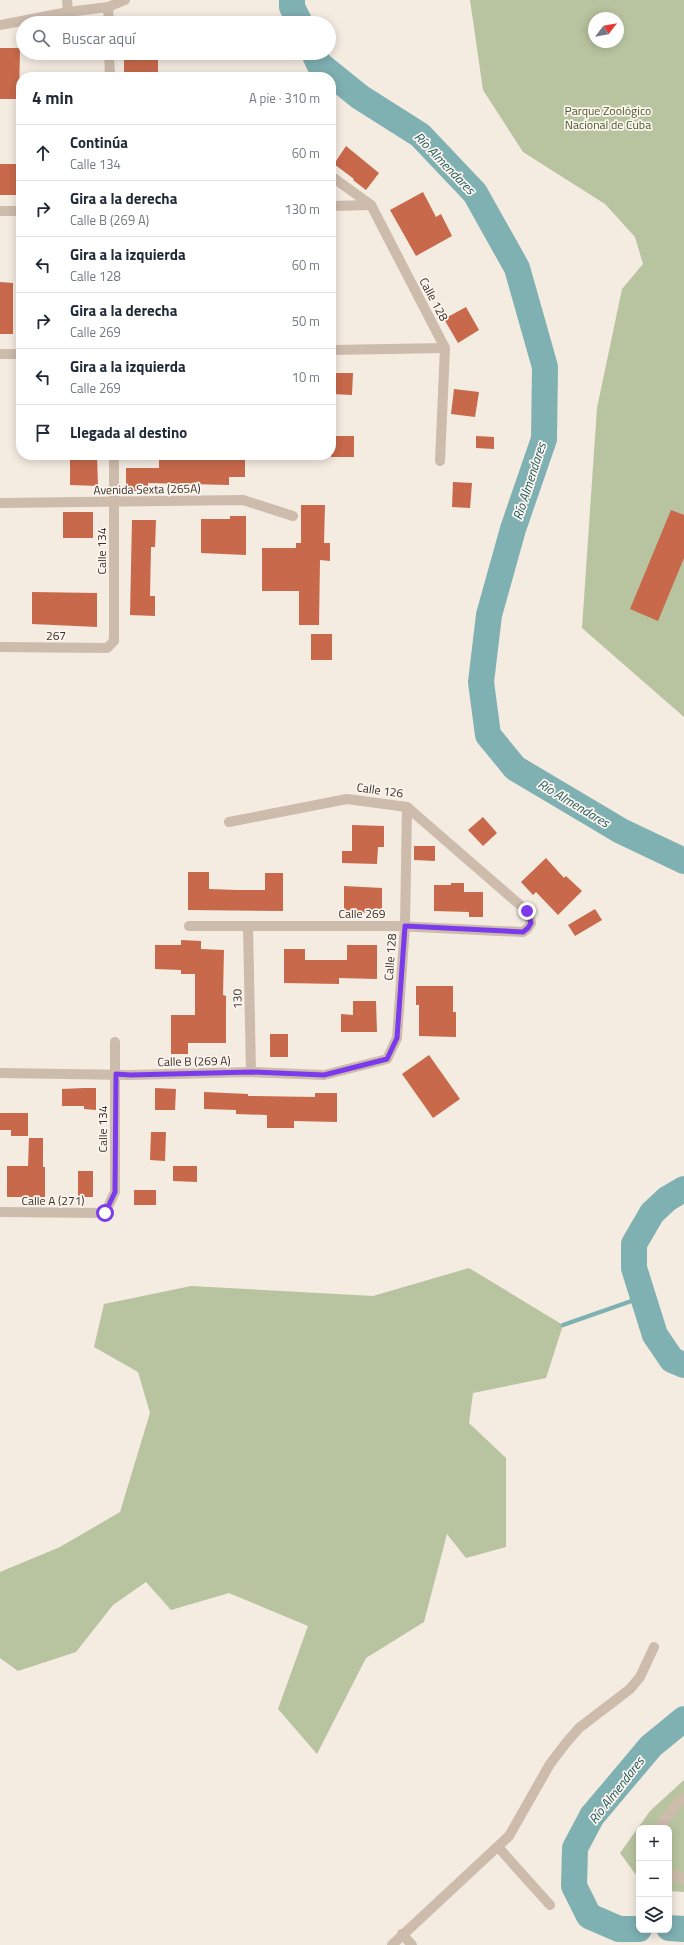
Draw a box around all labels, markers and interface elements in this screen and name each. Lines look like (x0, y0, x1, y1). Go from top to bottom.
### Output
north arrow (588, 12, 624, 48)
search box (16, 16, 336, 60)
icon: search (30, 27, 52, 49)
text: Buscar aquí (62, 27, 135, 50)
text: 4 min (32, 85, 73, 111)
text: A pie · 310 m (249, 88, 320, 108)
park label: Parque Zoológico Nacional de Cuba (565, 101, 651, 134)
water label: Río Almendares (410, 127, 481, 200)
text: Continúa (70, 131, 128, 154)
icon: ahead (32, 142, 54, 164)
text: 60 m (292, 143, 320, 163)
text: Calle 134 (70, 154, 121, 174)
text: Gira a la derecha (70, 187, 177, 210)
icon: right (32, 198, 54, 220)
text: 130 m (284, 199, 320, 219)
text: Calle B (269 A) (70, 210, 149, 230)
text: Gira a la izquierda (70, 243, 186, 266)
icon: left (32, 254, 54, 276)
text: 60 m (292, 255, 320, 275)
text: Calle 128 (70, 266, 121, 286)
street label: Calle 128 (415, 274, 454, 324)
text: Gira a la derecha (70, 299, 177, 322)
icon: right (32, 310, 54, 332)
text: 50 m (292, 311, 320, 331)
text: Calle 269 (70, 322, 121, 342)
text: Gira a la izquierda (70, 355, 186, 378)
icon: left (32, 366, 54, 388)
text: 10 m (292, 367, 320, 387)
text: Calle 269 (70, 378, 121, 398)
text: Llegada al destino (70, 421, 187, 444)
icon: arrive (32, 422, 54, 444)
water label: Río Almendares (507, 438, 551, 522)
street label: Avenida Sexta (265A) (93, 479, 201, 499)
street label: Calle 134 (92, 527, 111, 574)
street label: 267 (46, 626, 66, 645)
water label: Río Almendares (534, 774, 615, 833)
street label: Calle 126 (355, 777, 405, 803)
route end (518, 902, 536, 920)
street label: Calle 269 (339, 904, 386, 923)
street label: Calle 128 (379, 933, 401, 981)
street label: 130 (227, 988, 247, 1009)
street label: Calle B (269 A) (157, 1051, 231, 1071)
street label: Calle 134 (93, 1105, 112, 1152)
street label: Calle A (271) (21, 1191, 85, 1210)
route start (96, 1204, 114, 1222)
water label: Río Almendares (583, 1751, 649, 1828)
map controls (636, 1825, 672, 1933)
button: + (636, 1825, 672, 1861)
button: − (636, 1861, 672, 1897)
button: layers (636, 1897, 672, 1933)

